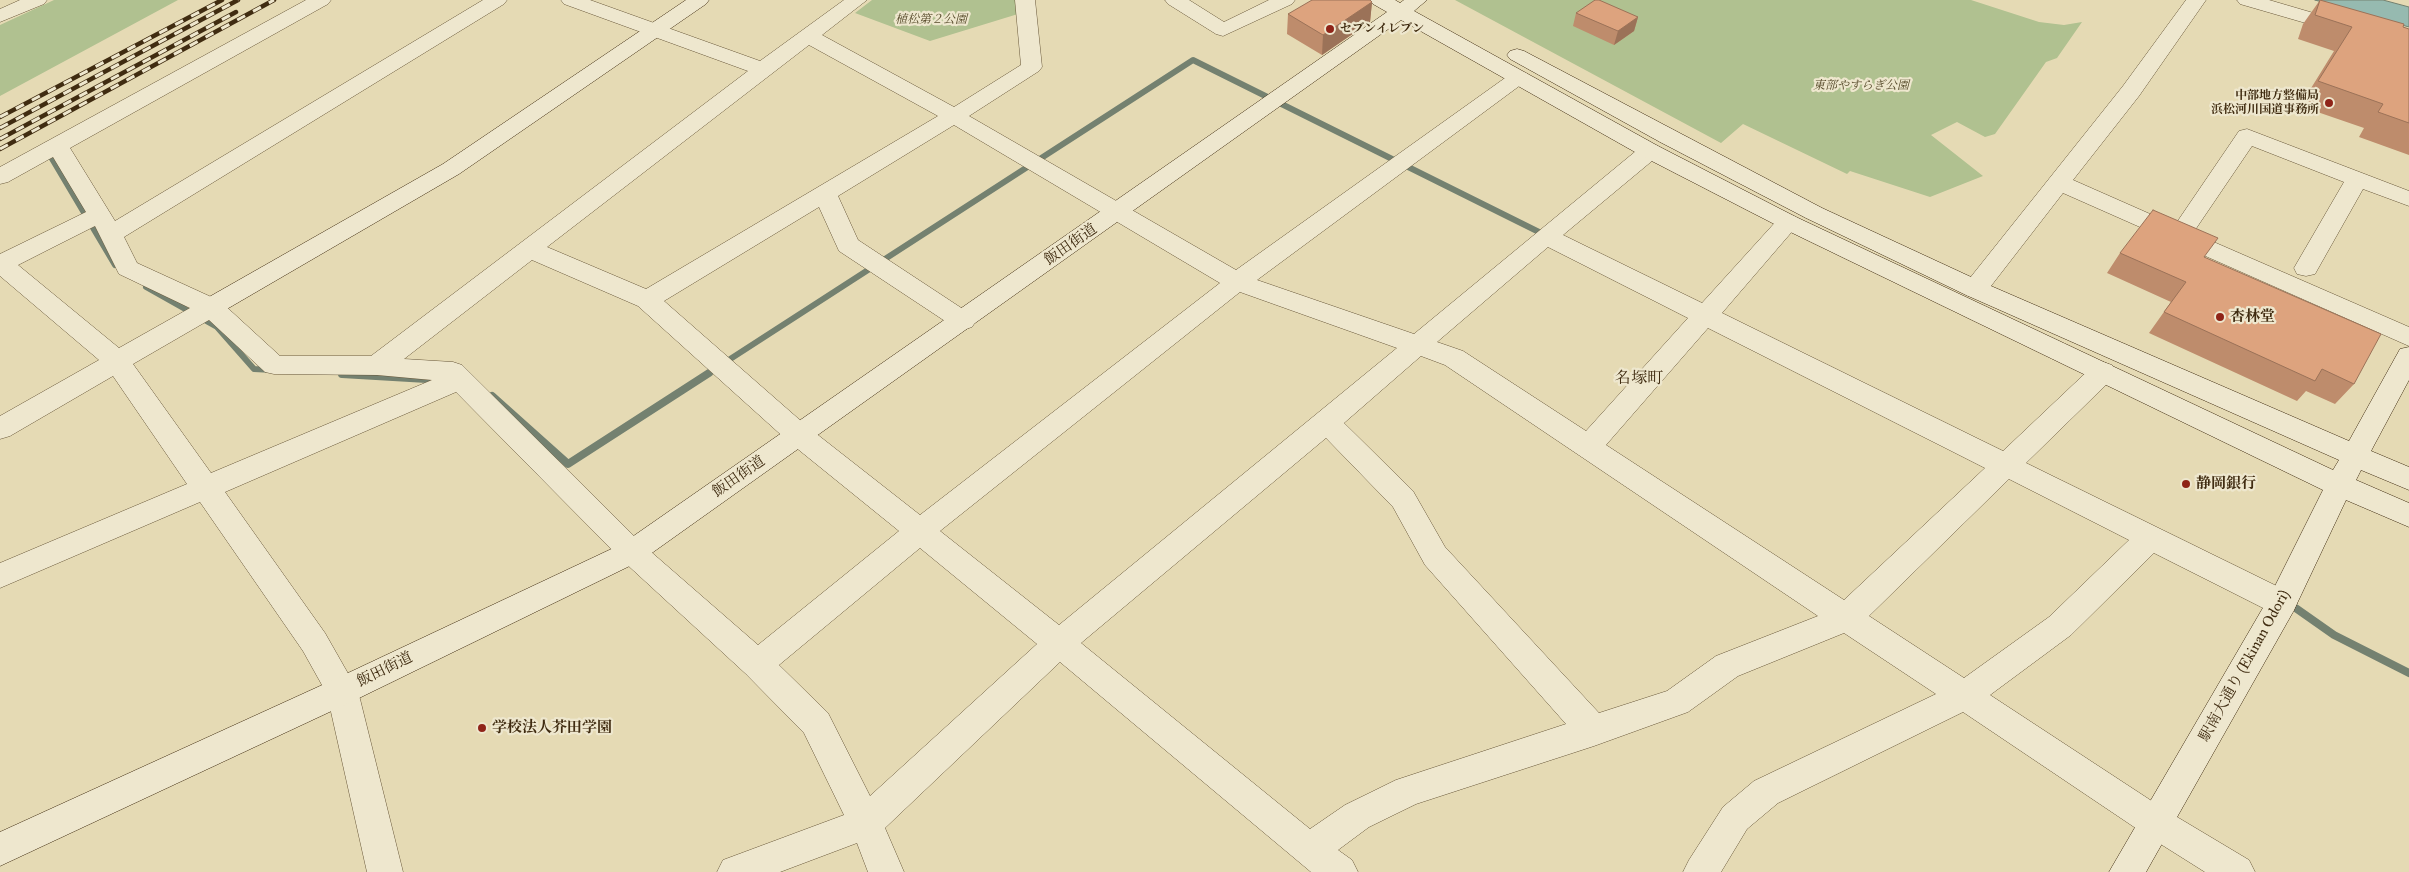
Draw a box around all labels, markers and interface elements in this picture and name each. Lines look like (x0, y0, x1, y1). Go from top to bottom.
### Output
park label: 植松第２公園 (895, 13, 967, 27)
place label: セブンイレブン (1340, 22, 1424, 36)
marker: セブンイレブン (1324, 23, 1336, 35)
park label: 東部やすらぎ公園 (1813, 79, 1909, 93)
place label: 中部地方整備局 浜松河川国道事務所 (2211, 89, 2319, 117)
marker: 中部地方整備局 浜松河川国道事務所 (2323, 97, 2335, 109)
street label: 飯田街道 (1041, 220, 1101, 270)
place label: 杏林堂 (2230, 308, 2275, 326)
marker: 杏林堂 (2214, 311, 2226, 323)
district label: 名塚町 (1615, 369, 1663, 389)
street label: 飯田街道 (709, 452, 769, 502)
place label: 静岡銀行 (2196, 475, 2256, 493)
marker: 静岡銀行 (2180, 478, 2192, 490)
street label: 駅南大通り (Ekinan Odori) (2196, 587, 2294, 745)
street label: 飯田街道 (354, 649, 416, 691)
place label: 学校法人芥田学園 (492, 719, 612, 737)
marker: 学校法人芥田学園 (476, 722, 488, 734)

